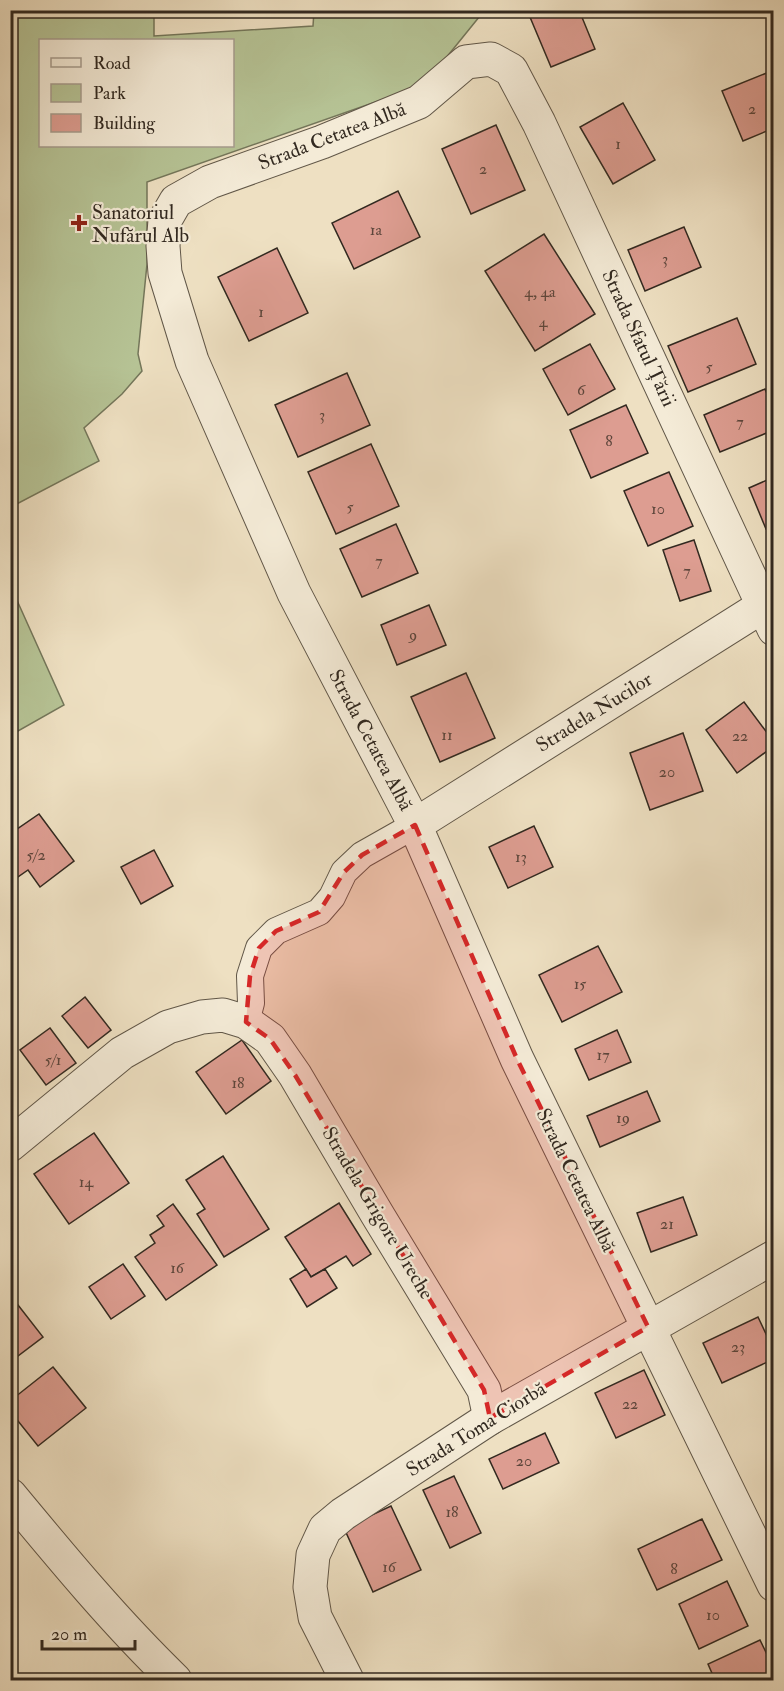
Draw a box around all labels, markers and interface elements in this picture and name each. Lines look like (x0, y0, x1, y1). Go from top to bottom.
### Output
legend (39, 39, 234, 147)
text: Road (93, 52, 131, 75)
text: Park (93, 82, 126, 105)
street label: Strada Cetatea Albă (255, 96, 410, 176)
house number: 2 (748, 99, 756, 119)
text: Building (93, 112, 156, 135)
house number: 1 (615, 134, 621, 154)
house number: 2 (479, 159, 487, 179)
place label: Sanatoriul Nufărul Alb (92, 200, 189, 248)
marker: Sanatoriul Nufărul Alb (70, 214, 88, 232)
house number: 1a (370, 220, 383, 240)
house number: 3 (662, 249, 668, 269)
street label: Strada Sfatul Țării (596, 265, 682, 411)
house number: 4, 4a (524, 282, 556, 302)
house number: 1 (258, 302, 264, 322)
house number: 4 (539, 312, 549, 332)
house number: 5 (705, 357, 713, 377)
house number: 6 (577, 380, 586, 400)
house number: 3 (319, 405, 325, 425)
house number: 7 (736, 412, 744, 432)
house number: 8 (605, 431, 613, 451)
house number: 5 (346, 497, 354, 517)
house number: 10 (651, 499, 665, 519)
house number: 7 (375, 551, 383, 571)
house number: 7 (683, 561, 691, 581)
house number: 9 (408, 625, 417, 645)
street label: Strada Cetatea Albă (323, 665, 419, 816)
street label: Stradela Nucilor (531, 666, 657, 758)
house number: 11 (441, 725, 453, 745)
house number: 22 (732, 726, 748, 746)
house number: 20 (659, 762, 675, 782)
house number: 5/2 (26, 845, 46, 865)
house number: 13 (515, 847, 527, 867)
house number: 15 (574, 974, 586, 994)
house number: 17 (596, 1045, 610, 1065)
house number: 5/1 (45, 1050, 61, 1070)
house number: 18 (231, 1073, 245, 1093)
street label: Strada Cetatea Albă (531, 1104, 622, 1256)
house number: 19 (616, 1108, 630, 1128)
street label: Stradela Grigore Ureche (317, 1122, 439, 1304)
house number: 14 (79, 1172, 95, 1192)
house number: 21 (660, 1214, 674, 1234)
house number: 16 (170, 1258, 185, 1278)
house number: 23 (731, 1337, 745, 1357)
street label: Strada Toma Ciorbă (401, 1376, 551, 1482)
house number: 22 (622, 1394, 638, 1414)
house number: 20 (516, 1451, 532, 1471)
house number: 18 (445, 1502, 459, 1522)
house number: 16 (382, 1557, 397, 1577)
house number: 8 (670, 1559, 678, 1579)
house number: 10 (706, 1605, 720, 1625)
scale bar (42, 1613, 135, 1651)
text: 20 m (51, 1623, 87, 1646)

